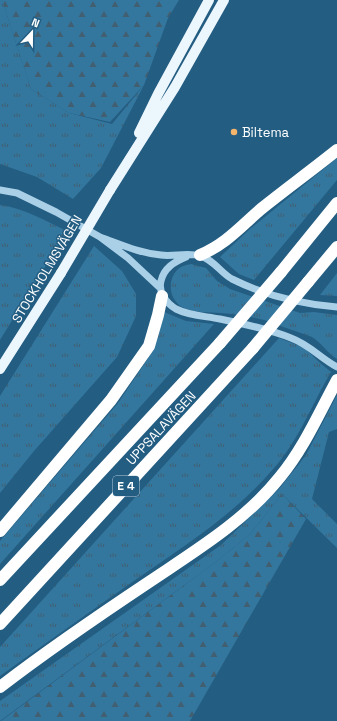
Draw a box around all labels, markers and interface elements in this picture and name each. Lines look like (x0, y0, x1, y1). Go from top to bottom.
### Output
north arrow (12, 12, 52, 52)
text: N (30, 15, 42, 31)
place label: Biltema (242, 124, 290, 141)
marker: Biltema (229, 127, 239, 137)
street label: STOCKHOLMSVÄGEN (8, 212, 86, 326)
street label: UPPSALAVÄGEN (122, 387, 200, 469)
road number: E 4 (113, 476, 139, 496)

